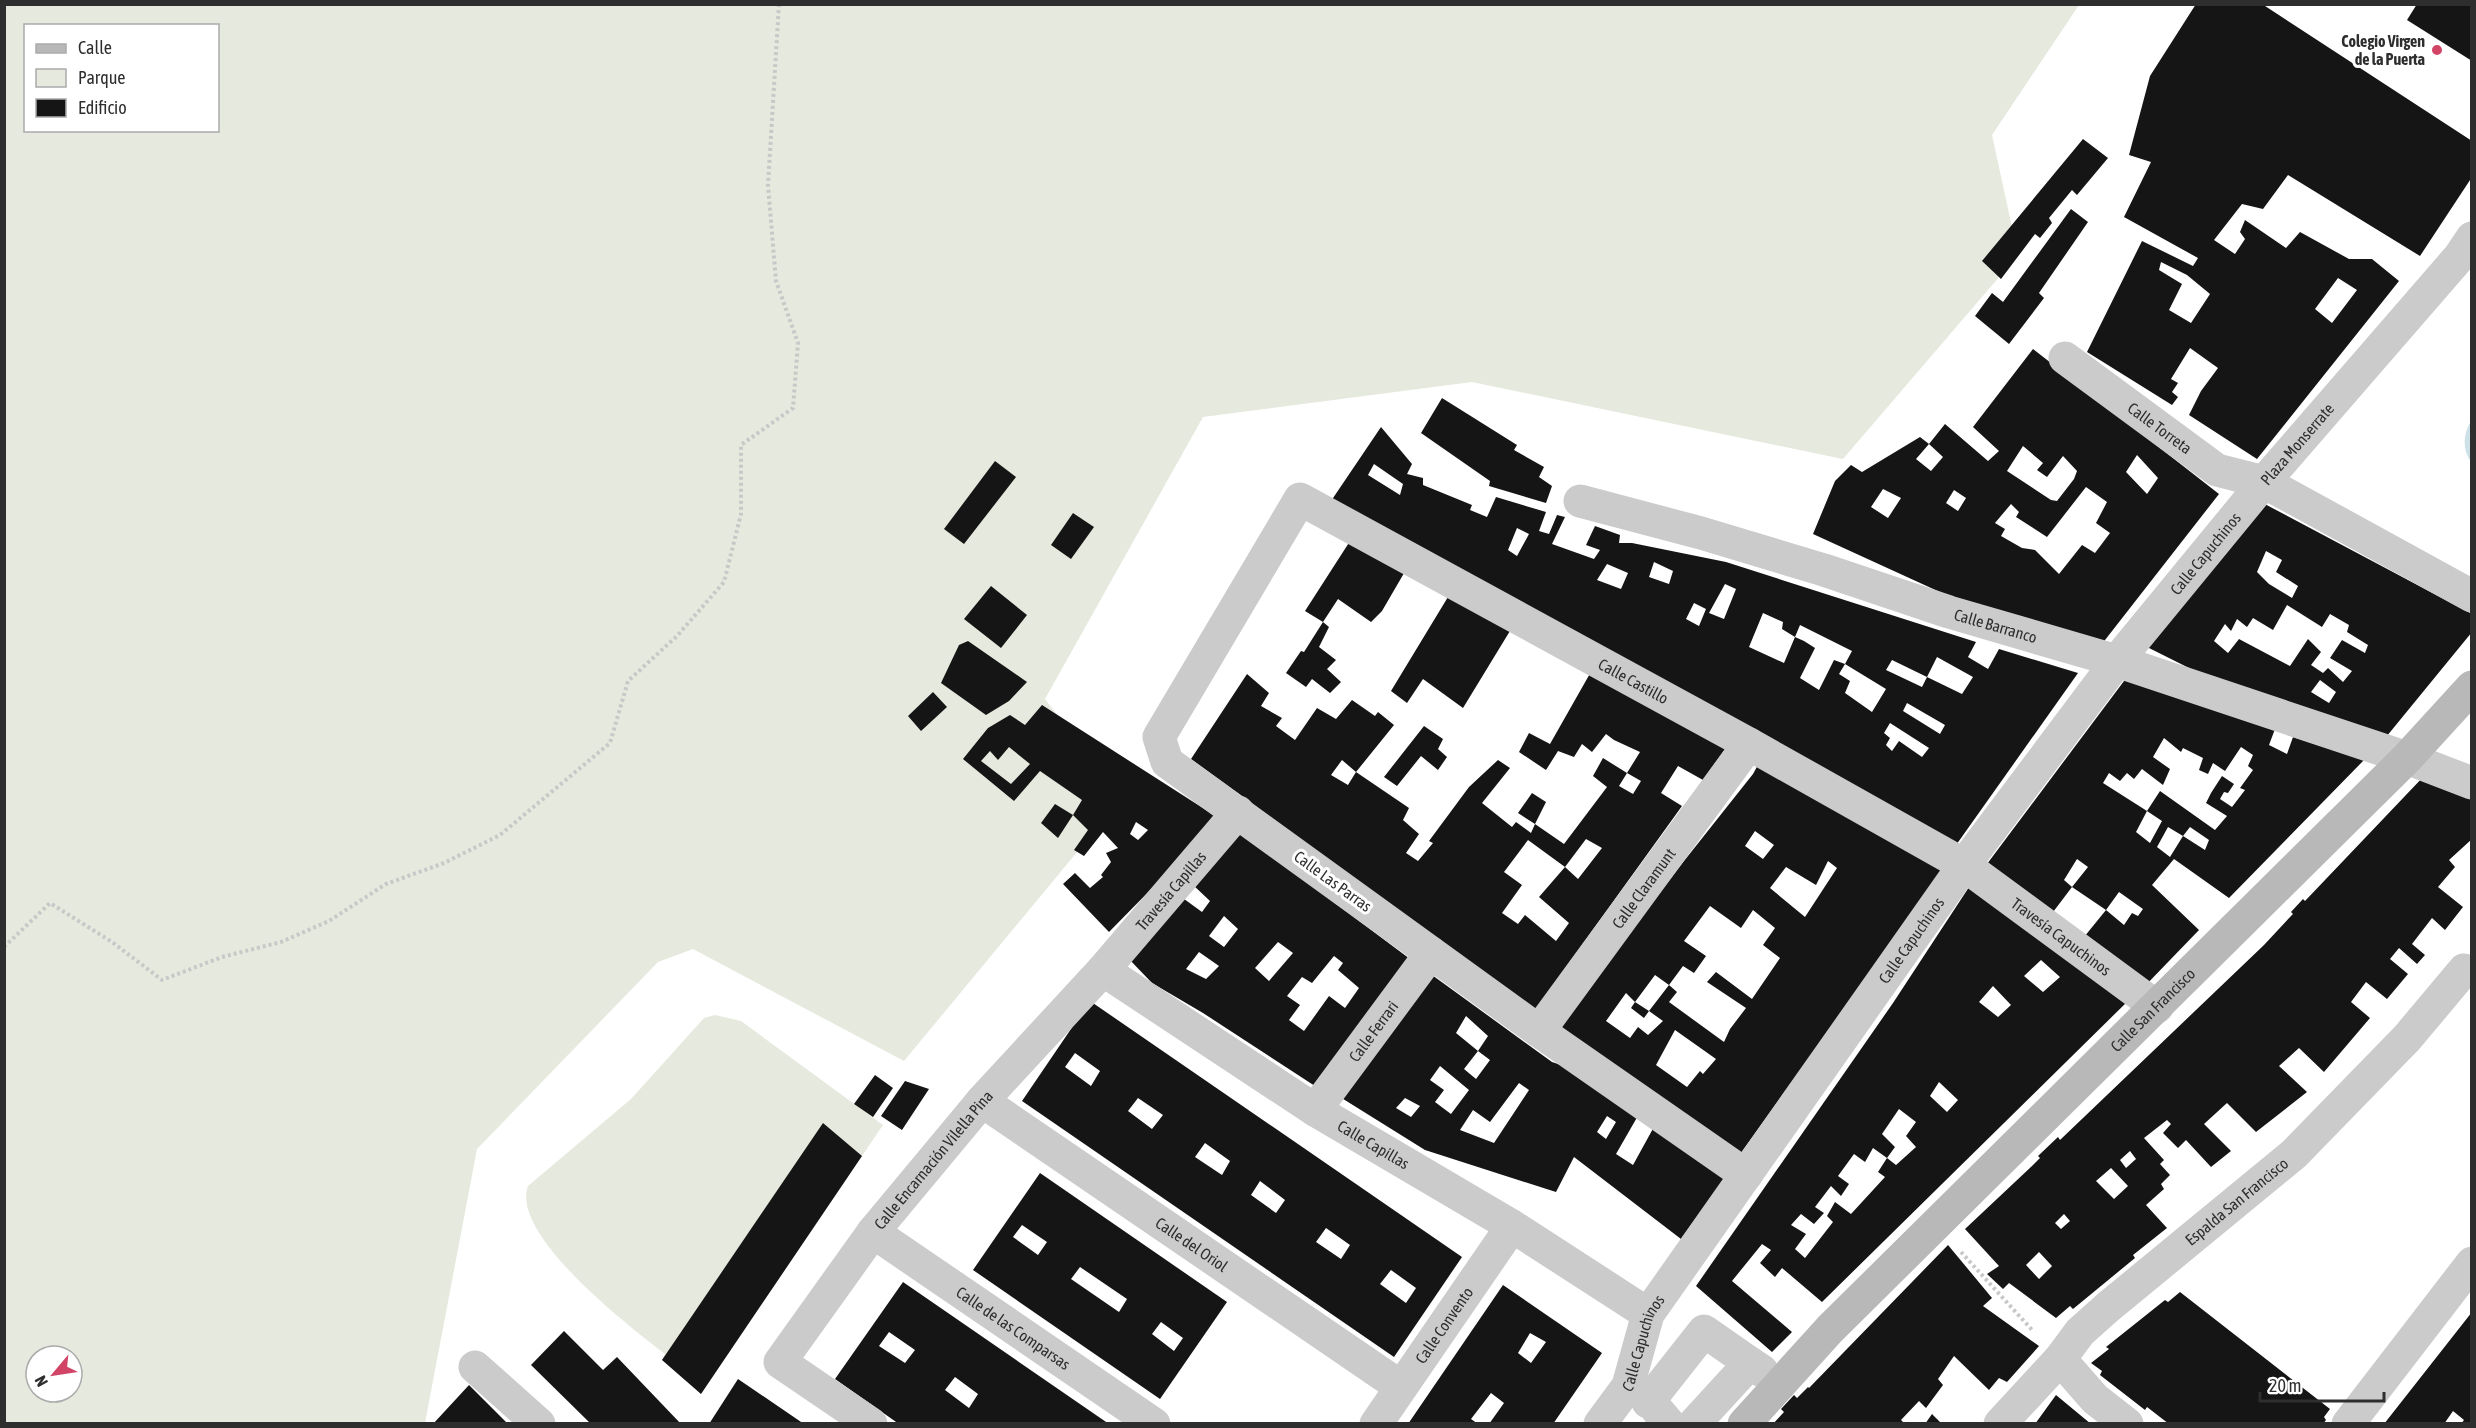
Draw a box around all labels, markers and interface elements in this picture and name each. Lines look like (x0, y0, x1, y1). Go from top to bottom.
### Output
legend (24, 24, 219, 132)
place label: Colegio Virgen de la Puerta (2341, 32, 2425, 68)
text: Calle (78, 37, 112, 58)
marker: Colegio Virgen de la Puerta (2430, 43, 2444, 57)
text: Parque (78, 67, 126, 88)
text: Edificio (78, 97, 127, 118)
street label: Calle Torreta (2125, 399, 2195, 457)
street label: Plaza Monserrate (2257, 399, 2337, 488)
street label: Calle Capuchinos (2166, 509, 2244, 598)
street label: Calle Barranco (1952, 605, 2039, 646)
street label: Calle Castillo (1595, 655, 1672, 707)
street label: Calle Claramunt (1608, 844, 1679, 932)
street label: Travesía Capillas (1132, 847, 1210, 934)
street label: Calle Las Parras (1291, 847, 1375, 915)
street label: Calle Capuchinos (1875, 894, 1948, 987)
street label: Travesía Capuchinos (2008, 894, 2115, 979)
street label: Calle San Francisco (2107, 964, 2198, 1055)
street label: Calle Ferrari (1345, 997, 1402, 1065)
street label: Calle Encarnación Vilella Pina (870, 1087, 996, 1233)
street label: Calle Capillas (1335, 1116, 1413, 1173)
street label: Espalda San Francisco (2182, 1154, 2291, 1249)
street label: Calle del Oriol (1152, 1213, 1232, 1276)
street label: Calle de las Comparsas (953, 1283, 1074, 1373)
street label: Calle Convento (1411, 1284, 1476, 1367)
street label: Calle Capuchinos (1618, 1291, 1668, 1395)
north arrow (24, 1344, 84, 1404)
scale bar (2260, 1365, 2384, 1403)
text: N (31, 1373, 51, 1390)
text: 20 m (2269, 1375, 2301, 1396)

